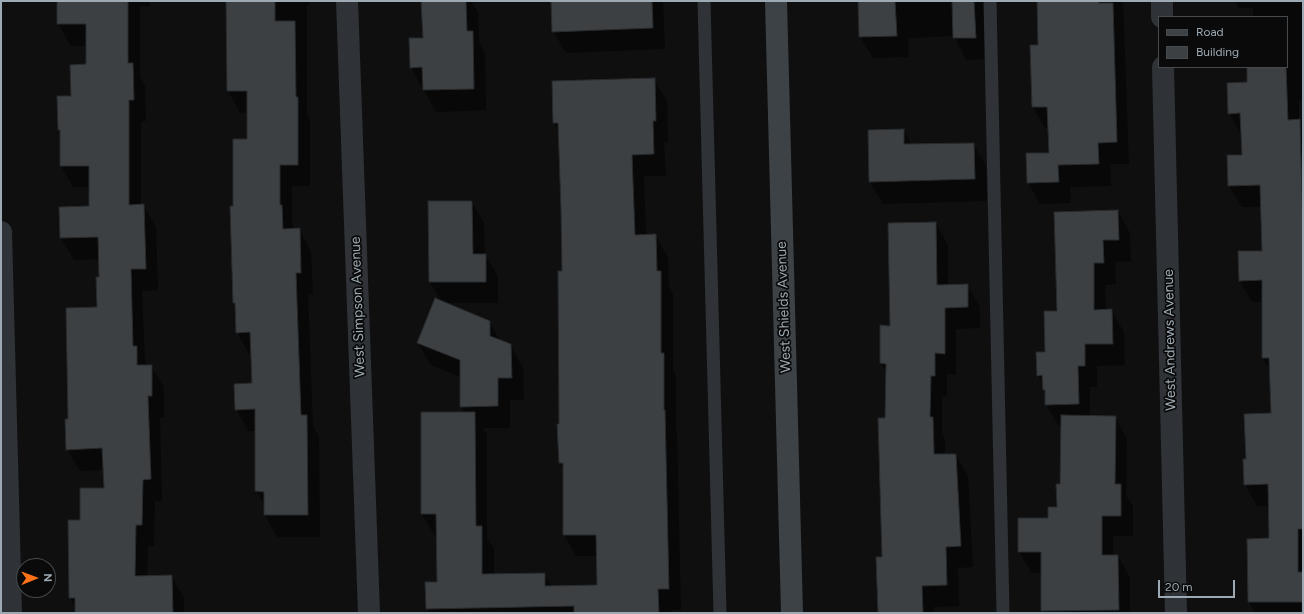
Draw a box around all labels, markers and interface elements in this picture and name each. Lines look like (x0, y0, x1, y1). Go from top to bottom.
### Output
legend (1158, 16, 1288, 68)
text: Road (1196, 25, 1224, 39)
text: Building (1196, 45, 1239, 59)
street label: West Simpson Avenue (347, 236, 369, 378)
street label: West Shields Avenue (773, 241, 795, 373)
street label: West Andrews Avenue (1160, 269, 1180, 411)
north arrow (16, 558, 56, 598)
scale bar (1160, 572, 1237, 598)
text: N (41, 573, 54, 582)
text: 20 m (1165, 580, 1193, 594)

